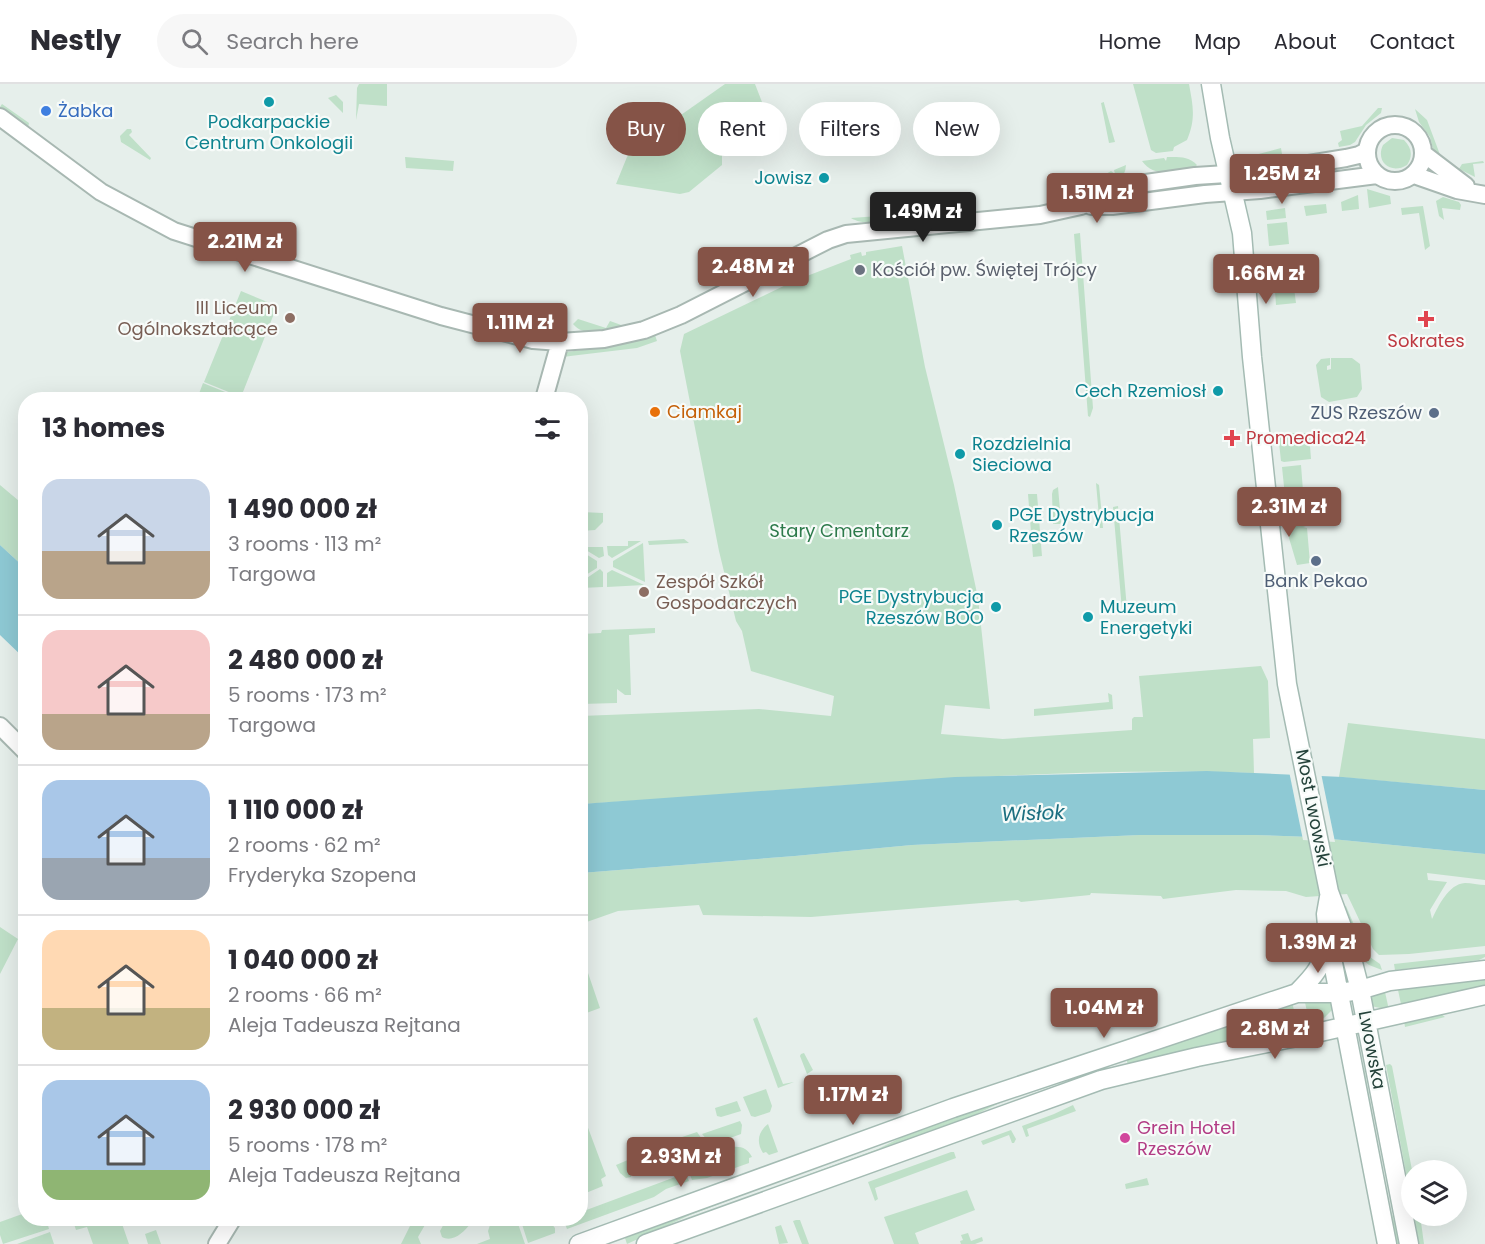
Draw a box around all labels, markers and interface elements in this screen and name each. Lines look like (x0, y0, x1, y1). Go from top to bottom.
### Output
search box (157, 14, 577, 68)
text: Nestly (30, 21, 121, 60)
icon: search (178, 25, 211, 58)
text: Search here (226, 26, 359, 57)
text: Home (1099, 27, 1161, 56)
text: Map (1194, 27, 1241, 56)
text: About (1274, 27, 1337, 56)
text: Contact (1370, 27, 1455, 56)
marker: Podkarpackie Centrum Onkologii (262, 95, 276, 109)
place label: Żabka (58, 98, 114, 123)
chip: Buy (606, 102, 686, 156)
chip: Rent (698, 102, 787, 156)
chip: Filters (799, 102, 901, 156)
chip: New (913, 102, 1000, 156)
marker: Żabka (39, 104, 53, 118)
place label: Podkarpackie Centrum Onkologii (185, 109, 353, 155)
pin: 1.25M zł (1220, 154, 1344, 205)
text: 1.25M zł (1244, 159, 1320, 187)
place label: Jowisz (754, 165, 812, 190)
marker: Jowisz (817, 171, 831, 185)
pin: 1.51M zł (1035, 173, 1159, 224)
text: 1.51M zł (1061, 178, 1133, 206)
pin: 1.49M zł (861, 192, 985, 243)
text: 1.49M zł (884, 197, 962, 225)
pin: 2.21M zł (183, 222, 307, 273)
text: 2.21M zł (208, 227, 282, 255)
pin: 2.48M zł (691, 247, 815, 298)
text: 2.48M zł (712, 252, 794, 280)
pin: 1.66M zł (1204, 254, 1328, 305)
place label: Kościół pw. Świętej Trójcy (872, 257, 1097, 282)
text: 1.66M zł (1227, 259, 1305, 287)
marker: Kościół pw. Świętej Trójcy (853, 263, 867, 277)
place label: III Liceum Ogólnokształcące (117, 295, 278, 341)
pin: 1.11M zł (458, 303, 582, 354)
text: 1.11M zł (486, 308, 554, 336)
marker: Sokrates (1417, 310, 1435, 328)
marker: III Liceum Ogólnokształcące (283, 311, 297, 325)
place label: Sokrates (1387, 328, 1465, 353)
place label: Cech Rzemiosł (1075, 378, 1206, 403)
marker: Cech Rzemiosł (1211, 384, 1225, 398)
place label: Ciamkaj (667, 399, 742, 424)
place label: ZUS Rzeszów (1311, 400, 1422, 425)
marker: Ciamkaj (648, 405, 662, 419)
marker: ZUS Rzeszów (1427, 406, 1441, 420)
text: 13 homes (42, 410, 165, 446)
icon: filters (531, 412, 564, 445)
place label: Promedica24 (1246, 425, 1366, 450)
marker: Promedica24 (1223, 429, 1241, 447)
place label: Rozdzielnia Sieciowa (972, 431, 1071, 477)
marker: Rozdzielnia Sieciowa (953, 447, 967, 461)
pin: 2.31M zł (1227, 487, 1351, 538)
text: 1 490 000 zł (228, 491, 377, 527)
text: 2.31M zł (1251, 492, 1327, 520)
place label: PGE Dystrybucja Rzeszów (1009, 502, 1154, 548)
icon: home (90, 503, 162, 575)
park label: Stary Cmentarz (769, 518, 909, 543)
marker: PGE Dystrybucja Rzeszów (990, 518, 1004, 532)
text: 3 rooms · 113 m² (228, 530, 381, 558)
marker: Bank Pekao (1309, 554, 1323, 568)
text: Targowa (228, 560, 316, 588)
place label: Bank Pekao (1264, 568, 1368, 593)
place label: Zespół Szkół Gospodarczych (656, 569, 797, 615)
place label: PGE Dystrybucja Rzeszów BOO (839, 584, 984, 630)
marker: Zespół Szkół Gospodarczych (637, 585, 651, 599)
place label: Muzeum Energetyki (1100, 594, 1192, 640)
marker: PGE Dystrybucja Rzeszów BOO (989, 600, 1003, 614)
marker: Muzeum Energetyki (1081, 610, 1095, 624)
text: 2 480 000 zł (228, 642, 383, 678)
icon: home (90, 654, 162, 726)
text: 5 rooms · 173 m² (228, 681, 387, 709)
text: Targowa (228, 711, 316, 739)
street label: Most Lwowski (1290, 747, 1337, 869)
text: 1 110 000 zł (228, 792, 363, 828)
water label: Wisłok (1001, 798, 1067, 828)
icon: home (90, 804, 162, 876)
text: 2 rooms · 62 m² (228, 831, 381, 859)
text: Fryderyka Szopena (228, 861, 416, 889)
pin: 1.39M zł (1256, 923, 1380, 974)
text: 1.39M zł (1280, 928, 1356, 956)
text: 1 040 000 zł (228, 942, 378, 978)
icon: home (90, 954, 162, 1026)
text: 2 rooms · 66 m² (228, 981, 382, 1009)
pin: 1.04M zł (1042, 988, 1166, 1039)
text: 1.04M zł (1065, 993, 1143, 1021)
street label: Lwowska (1353, 1008, 1392, 1091)
pin: 2.8M zł (1220, 1009, 1330, 1060)
text: Aleja Tadeusza Rejtana (228, 1011, 461, 1039)
text: 2.8M zł (1241, 1014, 1309, 1042)
pin: 1.17M zł (791, 1075, 915, 1126)
text: 1.17M zł (818, 1080, 888, 1108)
text: 2 930 000 zł (228, 1092, 380, 1128)
icon: home (90, 1104, 162, 1176)
place label: Grein Hotel Rzeszów (1137, 1115, 1236, 1161)
text: 5 rooms · 178 m² (228, 1131, 387, 1159)
marker: Grein Hotel Rzeszów (1118, 1131, 1132, 1145)
pin: 2.93M zł (619, 1137, 743, 1188)
text: 2.93M zł (641, 1142, 721, 1170)
map controls (1401, 1160, 1467, 1226)
button: layers (1401, 1160, 1467, 1226)
text: Aleja Tadeusza Rejtana (228, 1161, 461, 1189)

